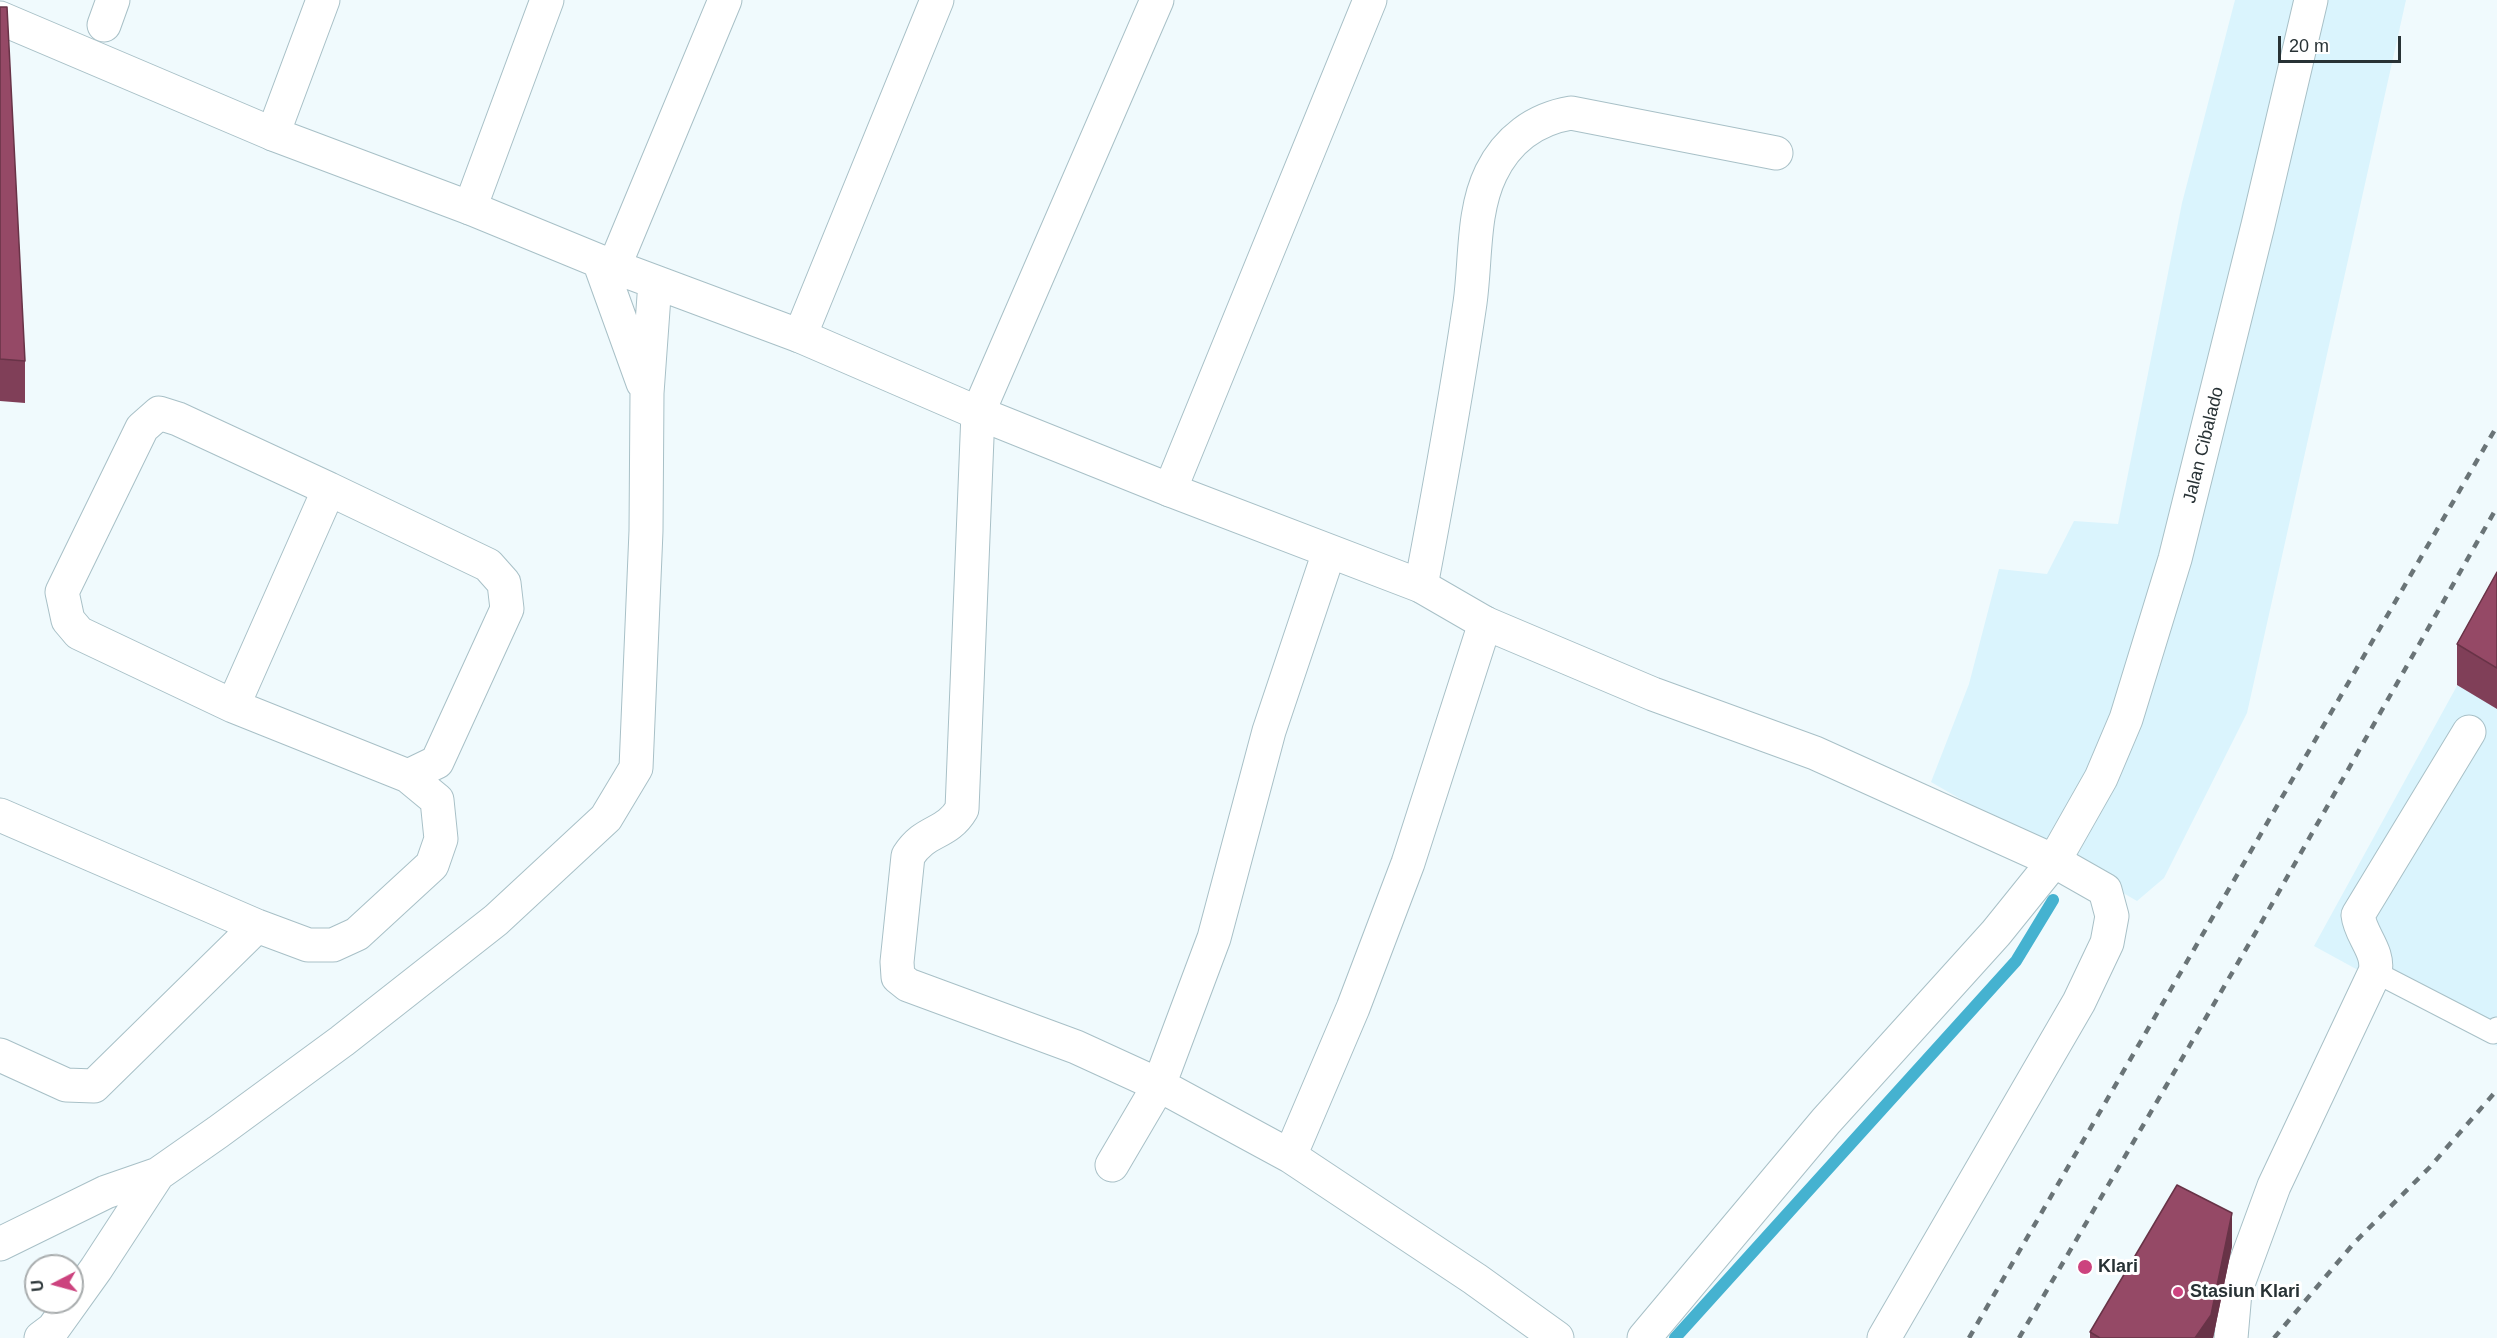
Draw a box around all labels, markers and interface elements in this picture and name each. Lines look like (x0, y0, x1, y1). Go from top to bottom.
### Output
scale bar (2281, 24, 2404, 62)
text: 20 m (2289, 36, 2329, 56)
street label: Jalan Cibalado (2179, 385, 2229, 505)
north arrow (24, 1254, 84, 1314)
place label: Klari (2098, 1256, 2138, 1278)
marker: Klari (2076, 1258, 2094, 1276)
text: U (29, 1279, 47, 1292)
place label: Stasiun Klari (2190, 1281, 2300, 1303)
marker: Stasiun Klari (2171, 1285, 2185, 1299)

